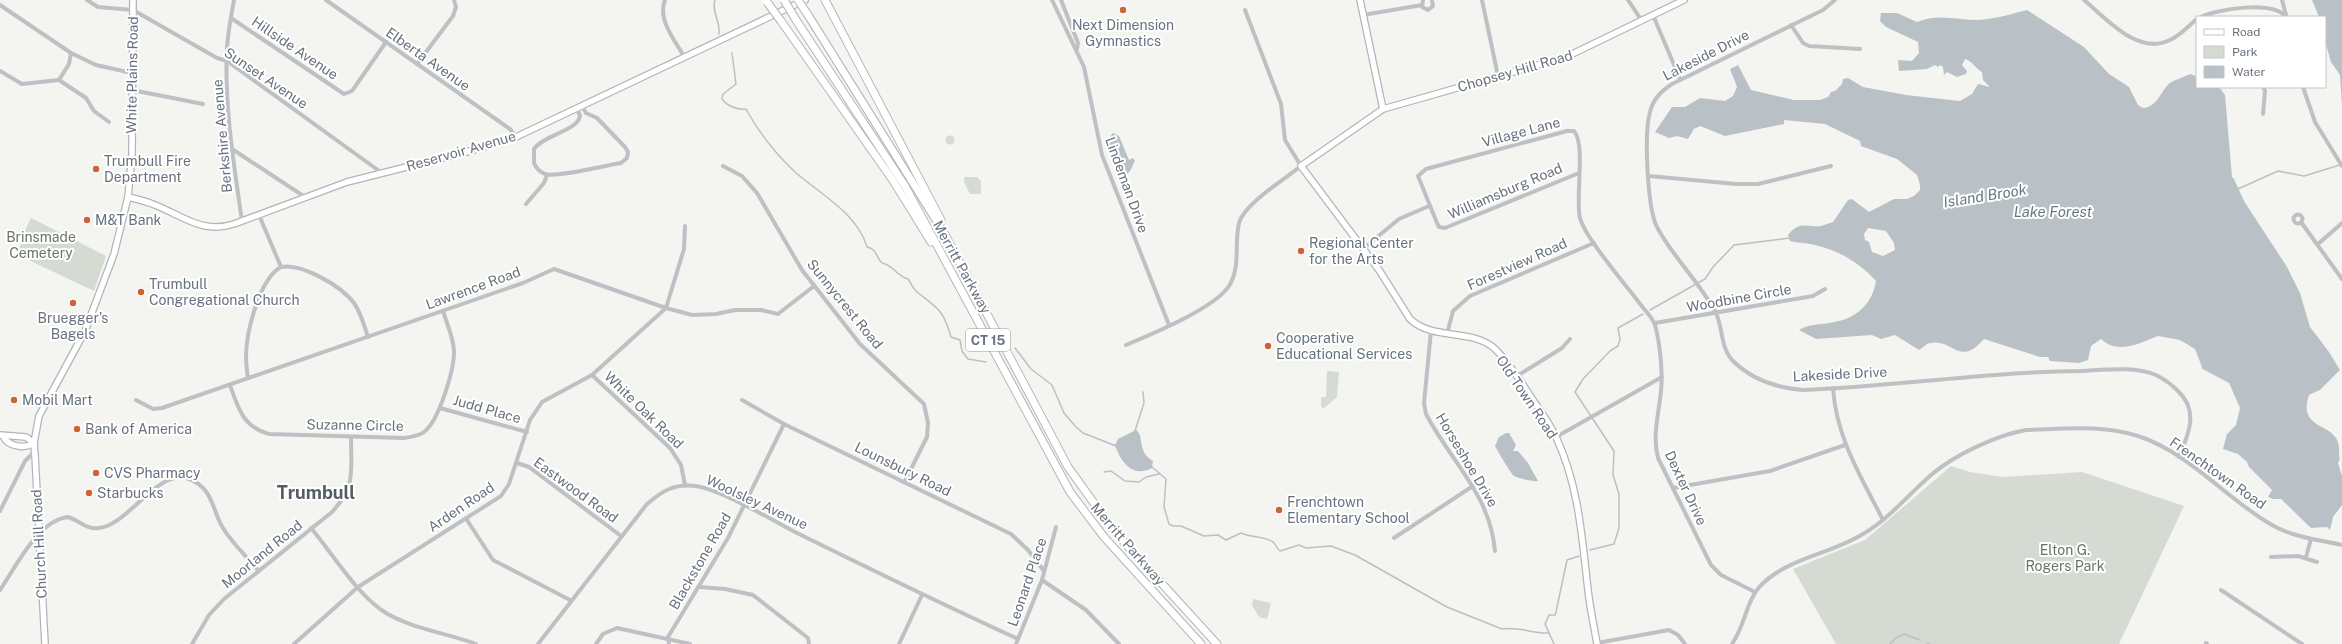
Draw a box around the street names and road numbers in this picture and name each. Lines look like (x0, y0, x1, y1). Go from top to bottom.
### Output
street label: Hillside Avenue (249, 13, 341, 83)
street label: White Plains Road (123, 16, 141, 134)
street label: Elberta Avenue (383, 24, 473, 94)
street label: Lakeside Drive (1660, 26, 1752, 84)
street label: Sunset Avenue (221, 44, 311, 112)
street label: Chopsey Hill Road (1456, 47, 1574, 95)
street label: Berkshire Avenue (209, 78, 235, 193)
street label: Village Lane (1480, 114, 1562, 150)
street label: Reservoir Avenue (404, 128, 518, 174)
street label: Lindeman Drive (1102, 135, 1152, 235)
street label: Williamsburg Road (1445, 160, 1565, 222)
street label: Merritt Parkway (930, 218, 994, 317)
street label: Forestview Road (1465, 235, 1569, 293)
street label: Sunnycrest Road (804, 256, 886, 352)
street label: Lawrence Road (423, 263, 523, 313)
street label: Woodbine Circle (1685, 281, 1793, 315)
road number: CT 15 (966, 329, 1010, 351)
street label: Old Town Road (1493, 353, 1561, 441)
street label: Lakeside Drive (1792, 364, 1888, 384)
street label: White Oak Road (601, 368, 687, 452)
street label: Judd Place (451, 392, 523, 426)
street label: Horseshoe Drive (1433, 410, 1501, 510)
street label: Suzanne Circle (306, 416, 404, 434)
street label: Frenchtown Road (2167, 434, 2269, 512)
street label: Lounsbury Road (852, 439, 954, 499)
street label: Dexter Drive (1662, 448, 1710, 528)
street label: Eastwood Road (531, 454, 621, 526)
street label: Woolsley Avenue (704, 471, 810, 533)
street label: Arden Road (425, 479, 497, 535)
street label: Church Hill Road (28, 489, 50, 599)
street label: Merritt Parkway (1088, 499, 1168, 589)
street label: Blackstone Road (666, 510, 734, 612)
street label: Moorland Road (219, 517, 305, 591)
street label: Leonard Place (1004, 535, 1050, 629)

